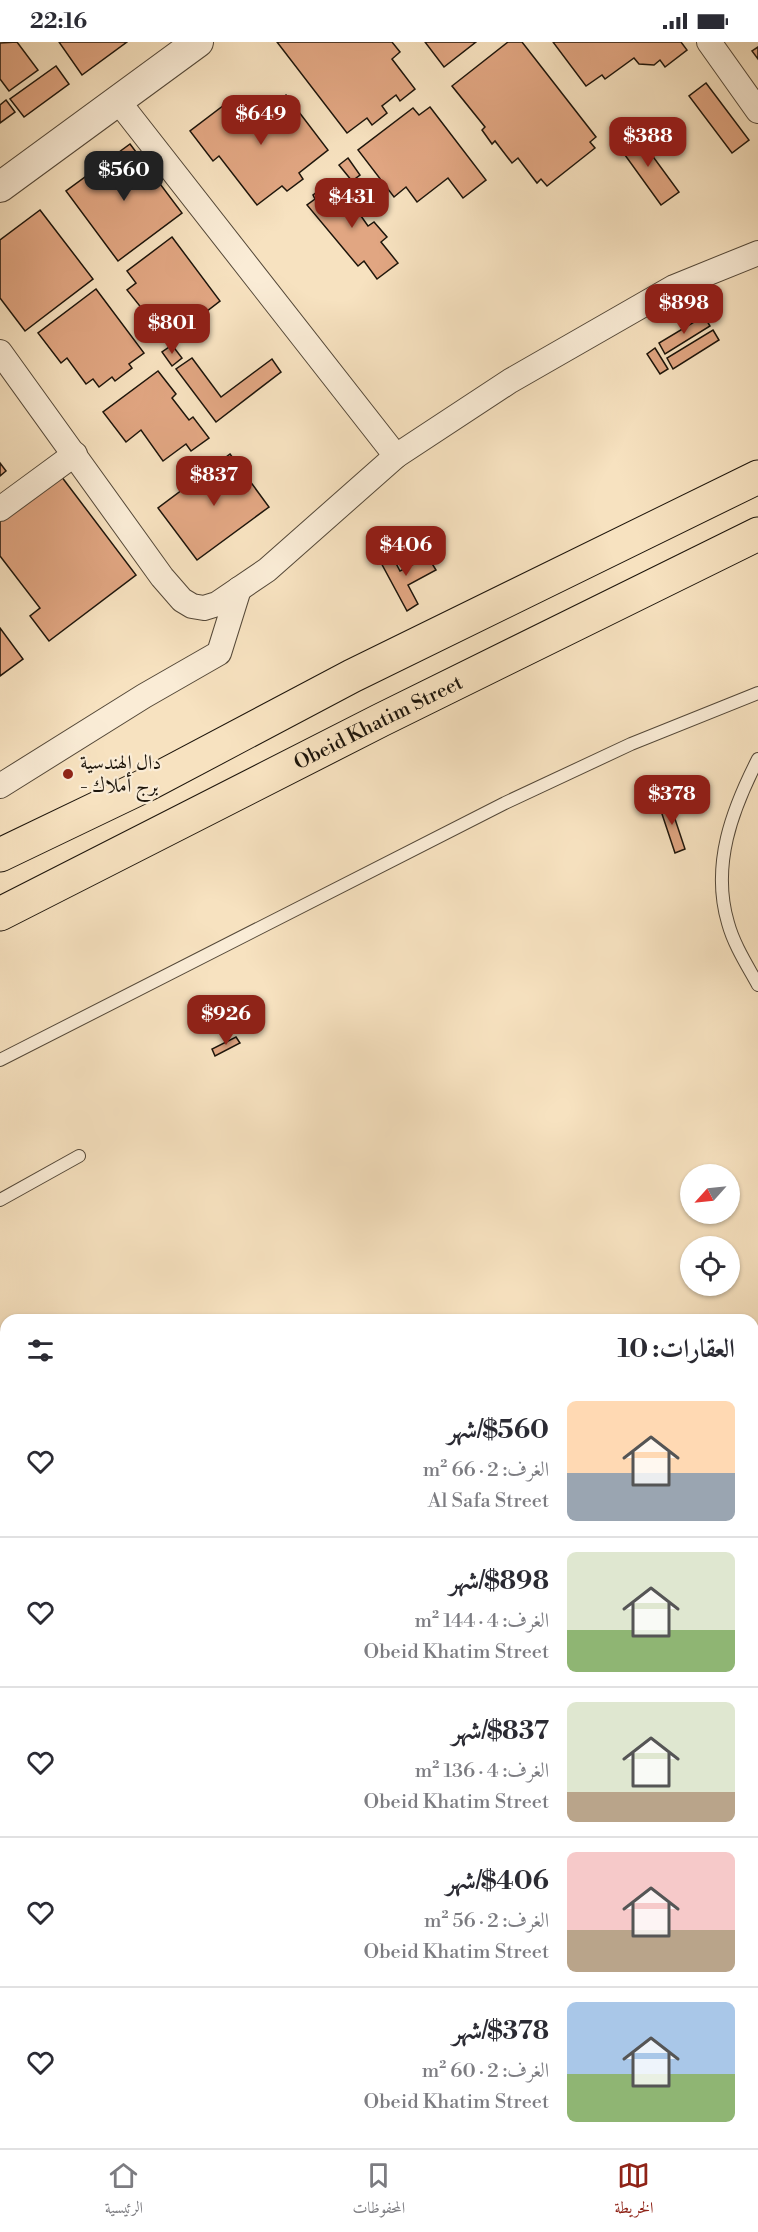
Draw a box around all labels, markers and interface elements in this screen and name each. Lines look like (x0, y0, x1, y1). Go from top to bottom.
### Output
text: 22:16 (30, 8, 87, 35)
pin: $649 (225, 95, 297, 146)
text: $649 (236, 102, 286, 127)
pin: $388 (612, 117, 684, 168)
text: $388 (623, 124, 673, 149)
pin: $560 (88, 151, 160, 202)
text: $560 (98, 158, 150, 183)
pin: $431 (316, 178, 388, 229)
text: $431 (329, 185, 375, 210)
pin: $898 (648, 284, 720, 335)
text: $898 (659, 291, 709, 316)
pin: $801 (136, 304, 208, 355)
text: $801 (148, 311, 196, 336)
pin: $837 (178, 456, 250, 507)
text: $837 (190, 463, 238, 488)
pin: $406 (370, 526, 442, 577)
text: $406 (380, 533, 432, 558)
street label: Obeid Khatim Street (290, 671, 467, 776)
place label: دال الهندسية - برج أملاك (80, 751, 161, 803)
marker: دال الهندسية - برج أملاك (61, 767, 75, 781)
pin: $378 (636, 775, 708, 826)
text: $378 (648, 782, 696, 807)
pin: $926 (190, 995, 262, 1046)
text: $926 (201, 1002, 251, 1027)
north arrow (680, 1164, 740, 1224)
map controls (680, 1164, 740, 1296)
button: locate (680, 1236, 740, 1296)
text: العقارات: 10 (618, 1333, 735, 1365)
icon: filters (24, 1334, 57, 1367)
text: $560/شهر (447, 1414, 549, 1446)
icon: home (615, 1425, 687, 1497)
icon: heart (24, 1445, 57, 1478)
text: الغرف: 2 · 66 m² (423, 1458, 549, 1483)
text: Al Safa Street (428, 1489, 549, 1514)
text: $898/شهر (449, 1565, 549, 1597)
icon: home (615, 1576, 687, 1648)
icon: heart (24, 1596, 57, 1629)
text: الغرف: 4 · 144 m² (415, 1609, 549, 1634)
text: Obeid Khatim Street (364, 1640, 549, 1665)
text: $837/شهر (452, 1715, 549, 1747)
icon: home (615, 1726, 687, 1798)
icon: heart (24, 1746, 57, 1779)
text: الغرف: 4 · 136 m² (415, 1759, 549, 1784)
text: Obeid Khatim Street (364, 1790, 549, 1815)
text: $406/شهر (446, 1865, 549, 1897)
icon: home (615, 1876, 687, 1948)
icon: heart (24, 1896, 57, 1929)
text: الغرف: 2 · 56 m² (424, 1909, 549, 1934)
text: Obeid Khatim Street (364, 1940, 549, 1965)
text: $378/شهر (452, 2015, 549, 2047)
icon: home (615, 2026, 687, 2098)
icon: heart (24, 2046, 57, 2079)
text: الغرف: 2 · 60 m² (422, 2059, 549, 2084)
text: Obeid Khatim Street (364, 2090, 549, 2115)
tab: الرئيسية (105, 2159, 143, 2223)
tab: المحفوظات (352, 2159, 405, 2223)
tab: الخريطة (614, 2159, 653, 2223)

